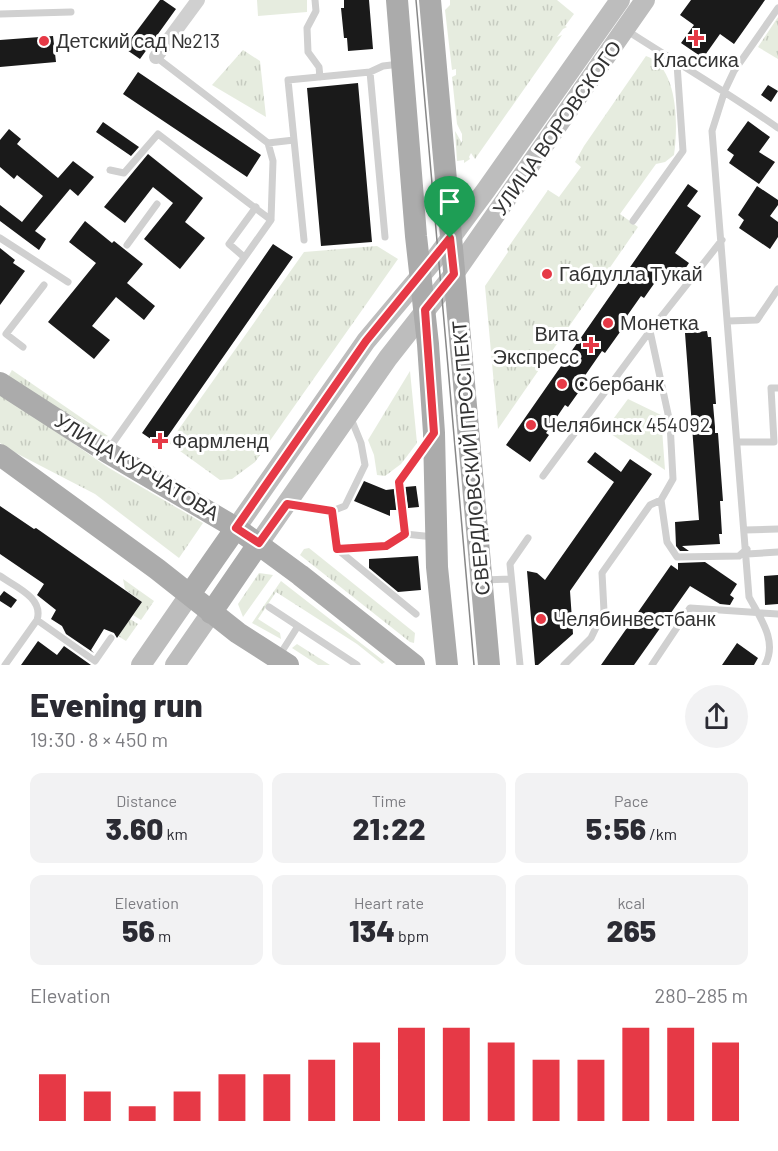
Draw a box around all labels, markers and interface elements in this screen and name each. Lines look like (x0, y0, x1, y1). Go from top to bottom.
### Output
place label: Детский сад №213 (56, 28, 220, 52)
marker: Классика (689, 31, 703, 45)
marker: Детский сад №213 (37, 34, 51, 48)
street label: УЛИЦА ВОРОВСКОГО (487, 35, 626, 219)
place label: Классика (653, 47, 740, 71)
pin (424, 176, 475, 238)
icon: arrive (433, 185, 466, 218)
place label: Габдулла Тукай (559, 261, 703, 285)
marker: Габдулла Тукай (540, 267, 554, 281)
place label: Монетка (620, 310, 700, 334)
marker: Монетка (601, 316, 615, 330)
street label: СВЕРДЛОВСКИЙ ПРОСПЕКТ (446, 320, 494, 596)
place label: Вита Экспресс (493, 321, 580, 368)
marker: Вита Экспресс (584, 338, 598, 352)
place label: Сбербанк (574, 371, 664, 395)
marker: Сбербанк (555, 377, 569, 391)
street label: УЛИЦА КУРЧАТОВА (51, 408, 225, 525)
place label: Челябинск 454092 (543, 412, 710, 436)
marker: Челябинск 454092 (524, 418, 538, 432)
place label: Фармленд (172, 428, 269, 452)
marker: Фармленд (153, 434, 167, 448)
place label: Челябинвестбанк (553, 606, 716, 630)
marker: Челябинвестбанк (534, 612, 548, 626)
text: Evening run (30, 684, 203, 724)
button: share (685, 685, 748, 748)
text: 19:30 · 8 × 450 m (30, 727, 168, 751)
text: Distance (116, 791, 177, 810)
text: Time (372, 791, 406, 810)
text: Pace (614, 791, 649, 810)
text: 3.60 (105, 810, 163, 846)
text: 21:22 (353, 810, 425, 846)
text: 5:56 (586, 810, 646, 846)
text: km (163, 824, 188, 843)
text: /km (646, 824, 677, 843)
text: Elevation (114, 893, 179, 912)
text: Heart rate (354, 893, 424, 912)
text: kcal (617, 893, 645, 912)
text: 56 (122, 912, 155, 948)
text: 134 (349, 912, 395, 948)
text: 265 (606, 912, 656, 948)
text: m (155, 926, 171, 945)
text: bpm (395, 926, 429, 945)
text: Elevation (30, 983, 111, 1007)
text: 280–285 m (655, 983, 748, 1007)

